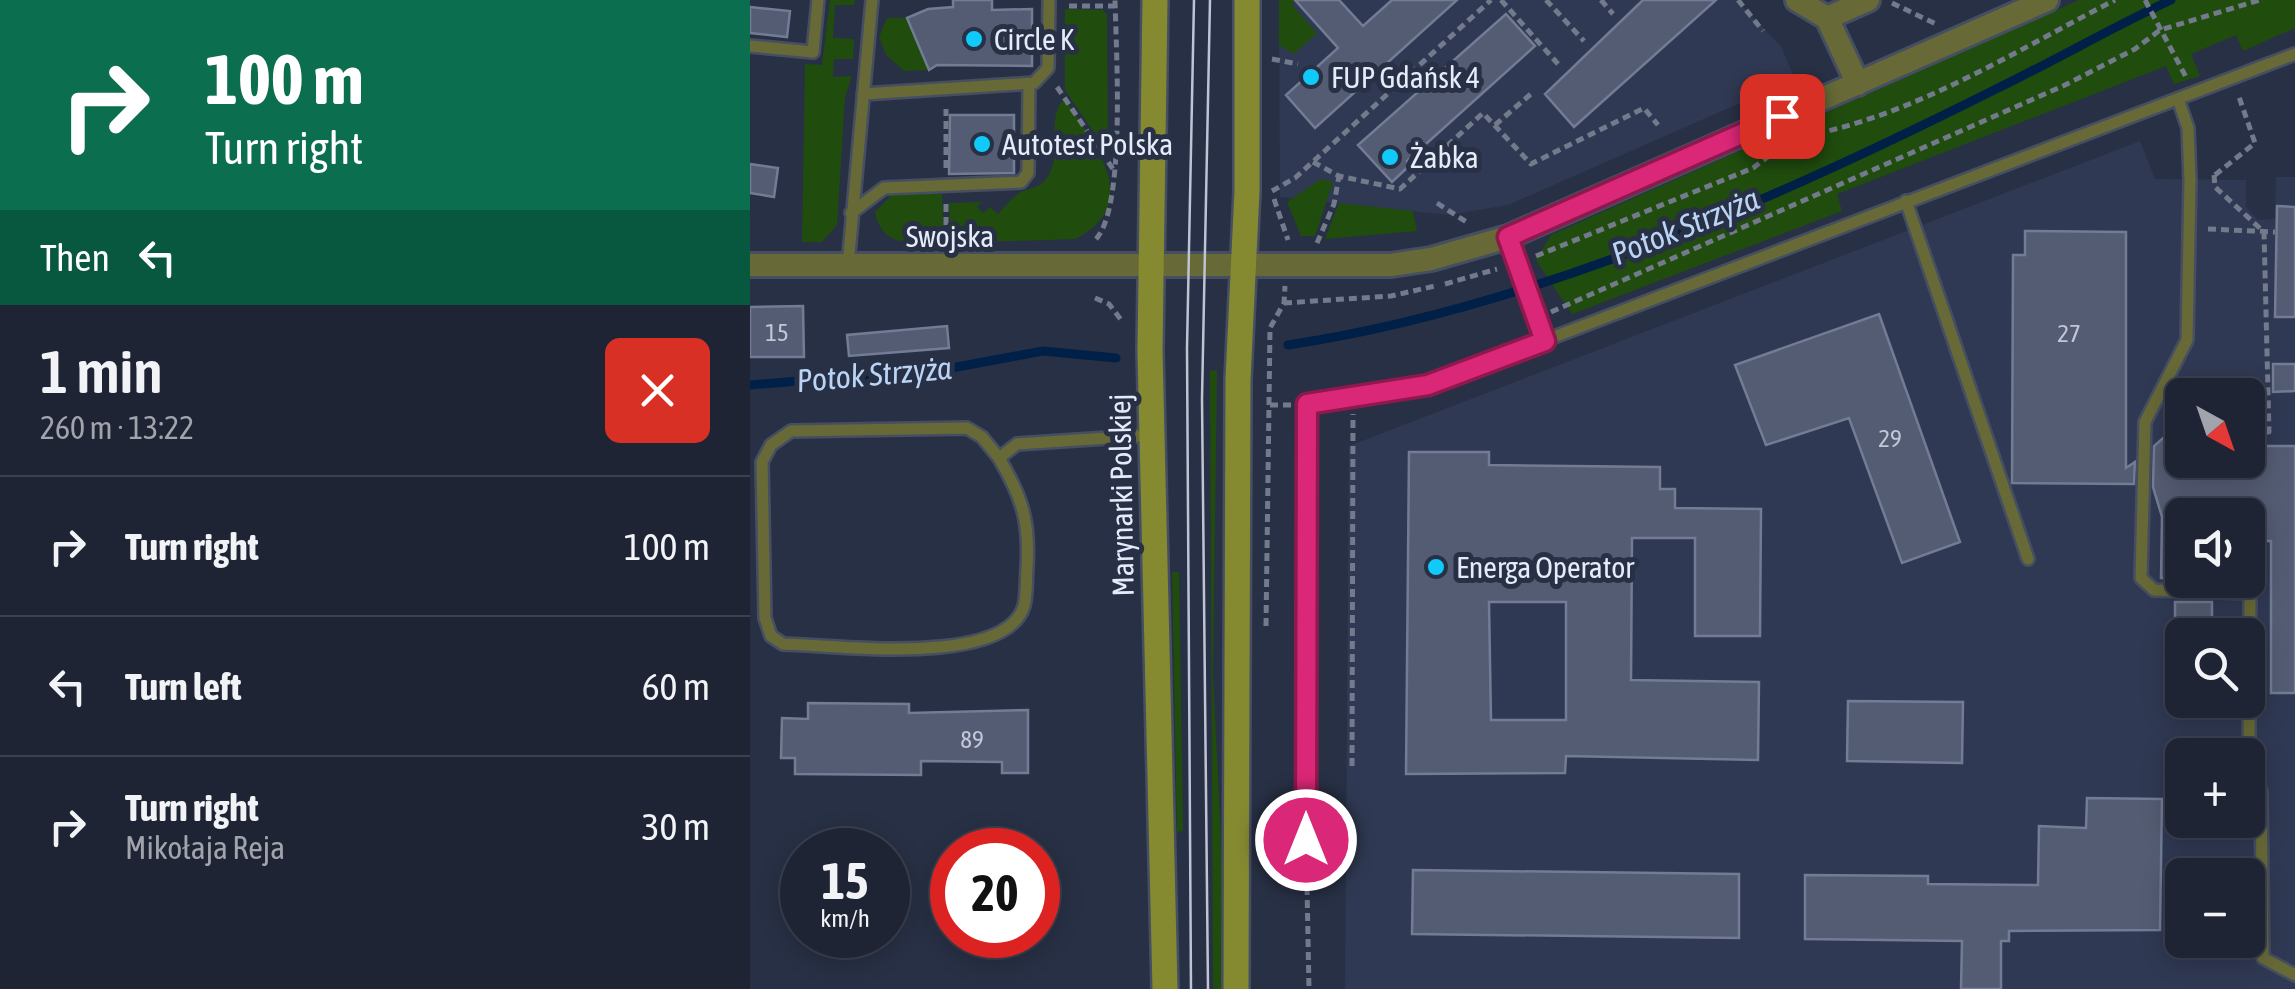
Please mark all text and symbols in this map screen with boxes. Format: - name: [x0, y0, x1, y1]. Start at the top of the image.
- place label: Circle K: [994, 22, 1075, 56]
- marker: Circle K: [963, 28, 985, 50]
- text: 100 m: [205, 39, 364, 119]
- icon: right: [40, 40, 170, 170]
- place label: FUP Gdańsk 4: [1331, 60, 1480, 94]
- marker: FUP Gdańsk 4: [1300, 66, 1322, 88]
- pin: [1740, 74, 1825, 159]
- icon: arrive: [1755, 89, 1810, 144]
- text: Turn right: [205, 122, 363, 174]
- place label: Autotest Polska: [1002, 127, 1173, 161]
- marker: Autotest Polska: [971, 133, 993, 155]
- place label: Żabka: [1410, 140, 1479, 174]
- marker: Żabka: [1379, 146, 1401, 168]
- water label: Potok Strzyża: [1606, 180, 1764, 272]
- street label: Swojska: [906, 219, 994, 253]
- icon: left: [130, 230, 185, 285]
- text: Then: [40, 236, 110, 279]
- house number: 15: [765, 318, 789, 346]
- house number: 27: [2057, 319, 2081, 347]
- text: 1 min: [40, 337, 163, 406]
- button: close: [605, 338, 710, 443]
- water label: Potok Strzyża: [795, 349, 953, 399]
- north arrow: [2165, 378, 2265, 478]
- map controls: [2165, 378, 2265, 958]
- street label: Marynarki Polskiej: [1102, 393, 1140, 597]
- text: 260 m · 13:22: [40, 409, 194, 446]
- house number: 29: [1878, 424, 1902, 452]
- button: sound: [2165, 498, 2265, 598]
- icon: right: [40, 519, 95, 574]
- text: Turn right: [125, 525, 259, 568]
- text: 100 m: [624, 525, 710, 568]
- place label: Energa Operator: [1456, 550, 1635, 584]
- marker: Energa Operator: [1425, 556, 1447, 578]
- button: search: [2165, 618, 2265, 718]
- icon: left: [40, 659, 95, 714]
- text: Turn left: [125, 665, 241, 708]
- text: 60 m: [642, 665, 710, 708]
- house number: 89: [960, 725, 984, 753]
- button: +: [2165, 738, 2265, 838]
- text: Turn right: [125, 786, 259, 829]
- position arrow: [1254, 788, 1358, 892]
- icon: right: [40, 799, 95, 854]
- text: 30 m: [642, 805, 710, 848]
- speed limit sign: 20: [930, 828, 1060, 958]
- text: Mikołaja Reja: [125, 829, 285, 866]
- text: 15: [821, 852, 868, 910]
- button: −: [2165, 858, 2265, 958]
- text: km/h: [820, 904, 870, 932]

